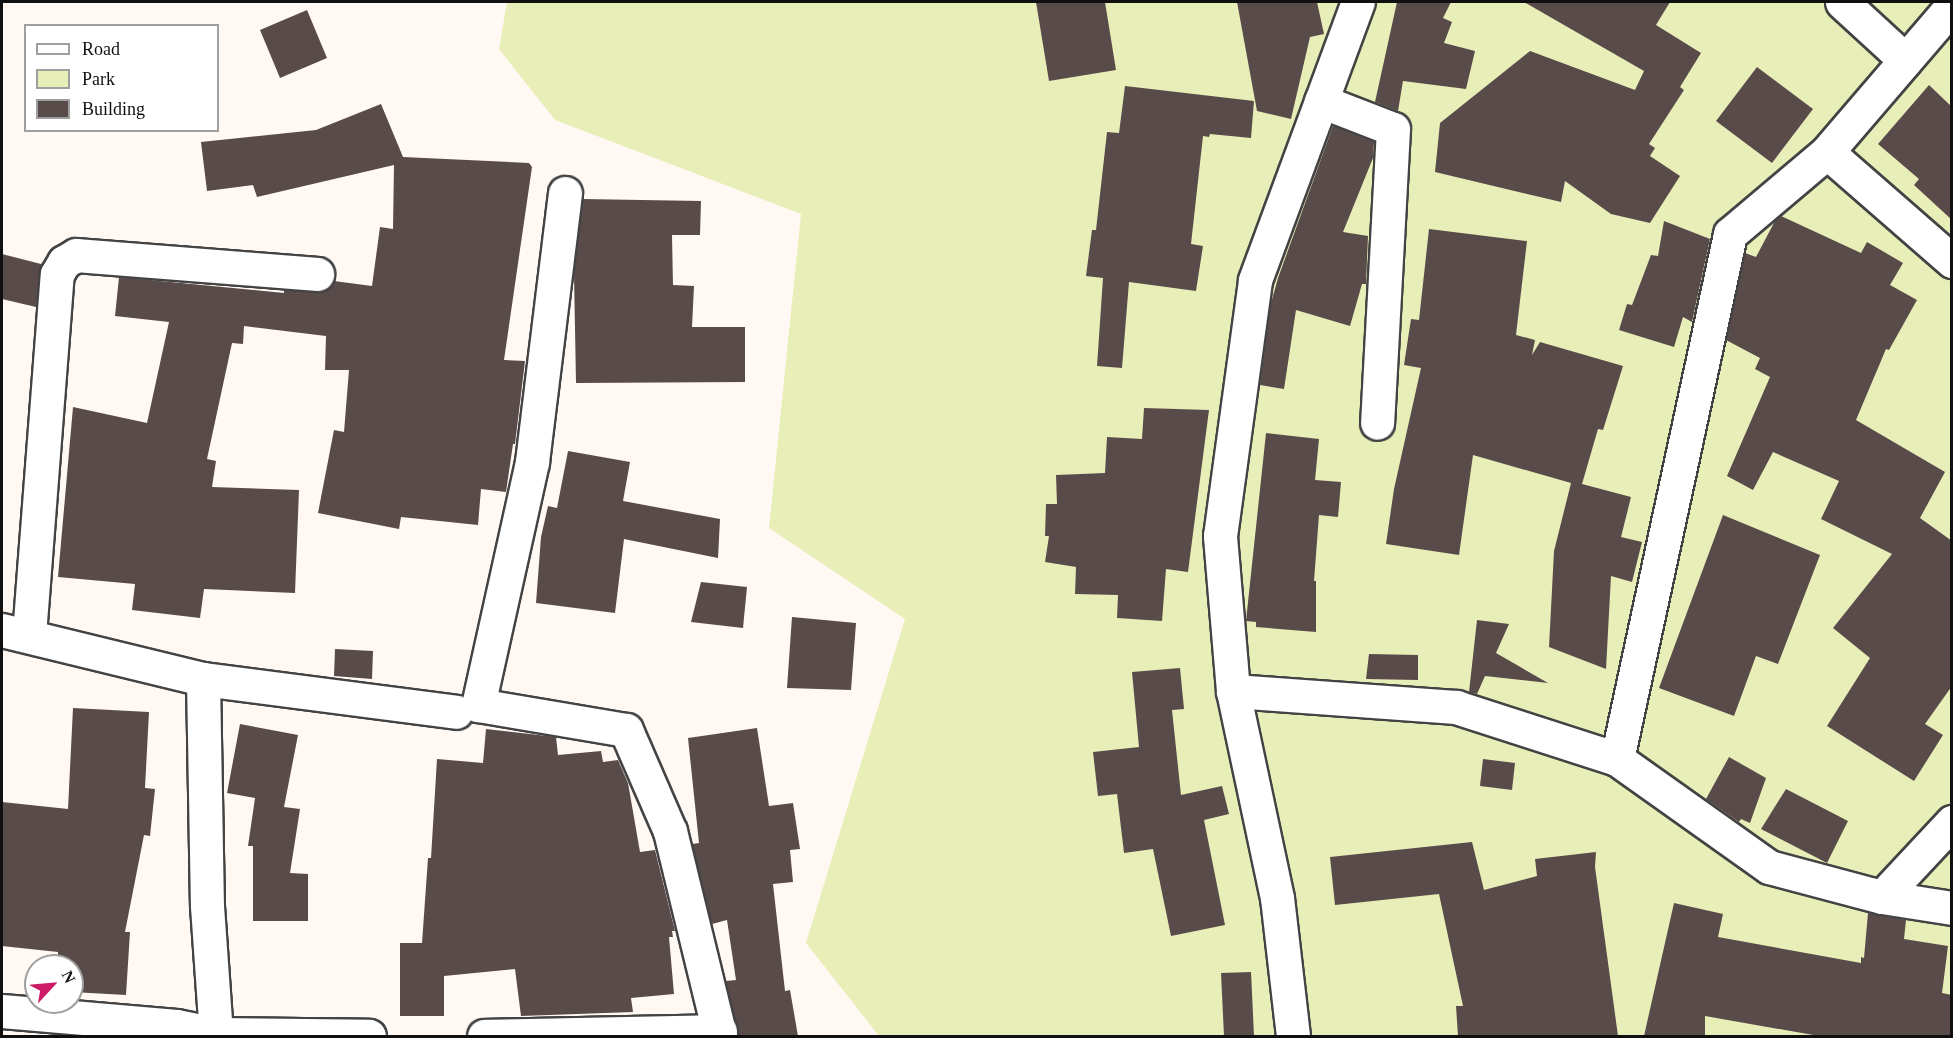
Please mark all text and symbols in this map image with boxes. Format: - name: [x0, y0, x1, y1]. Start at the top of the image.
- legend: [24, 24, 219, 132]
- text: Road: [82, 39, 120, 59]
- text: Park: [82, 69, 115, 89]
- text: Building: [82, 99, 145, 119]
- north arrow: [24, 954, 84, 1014]
- text: N: [59, 968, 79, 986]

